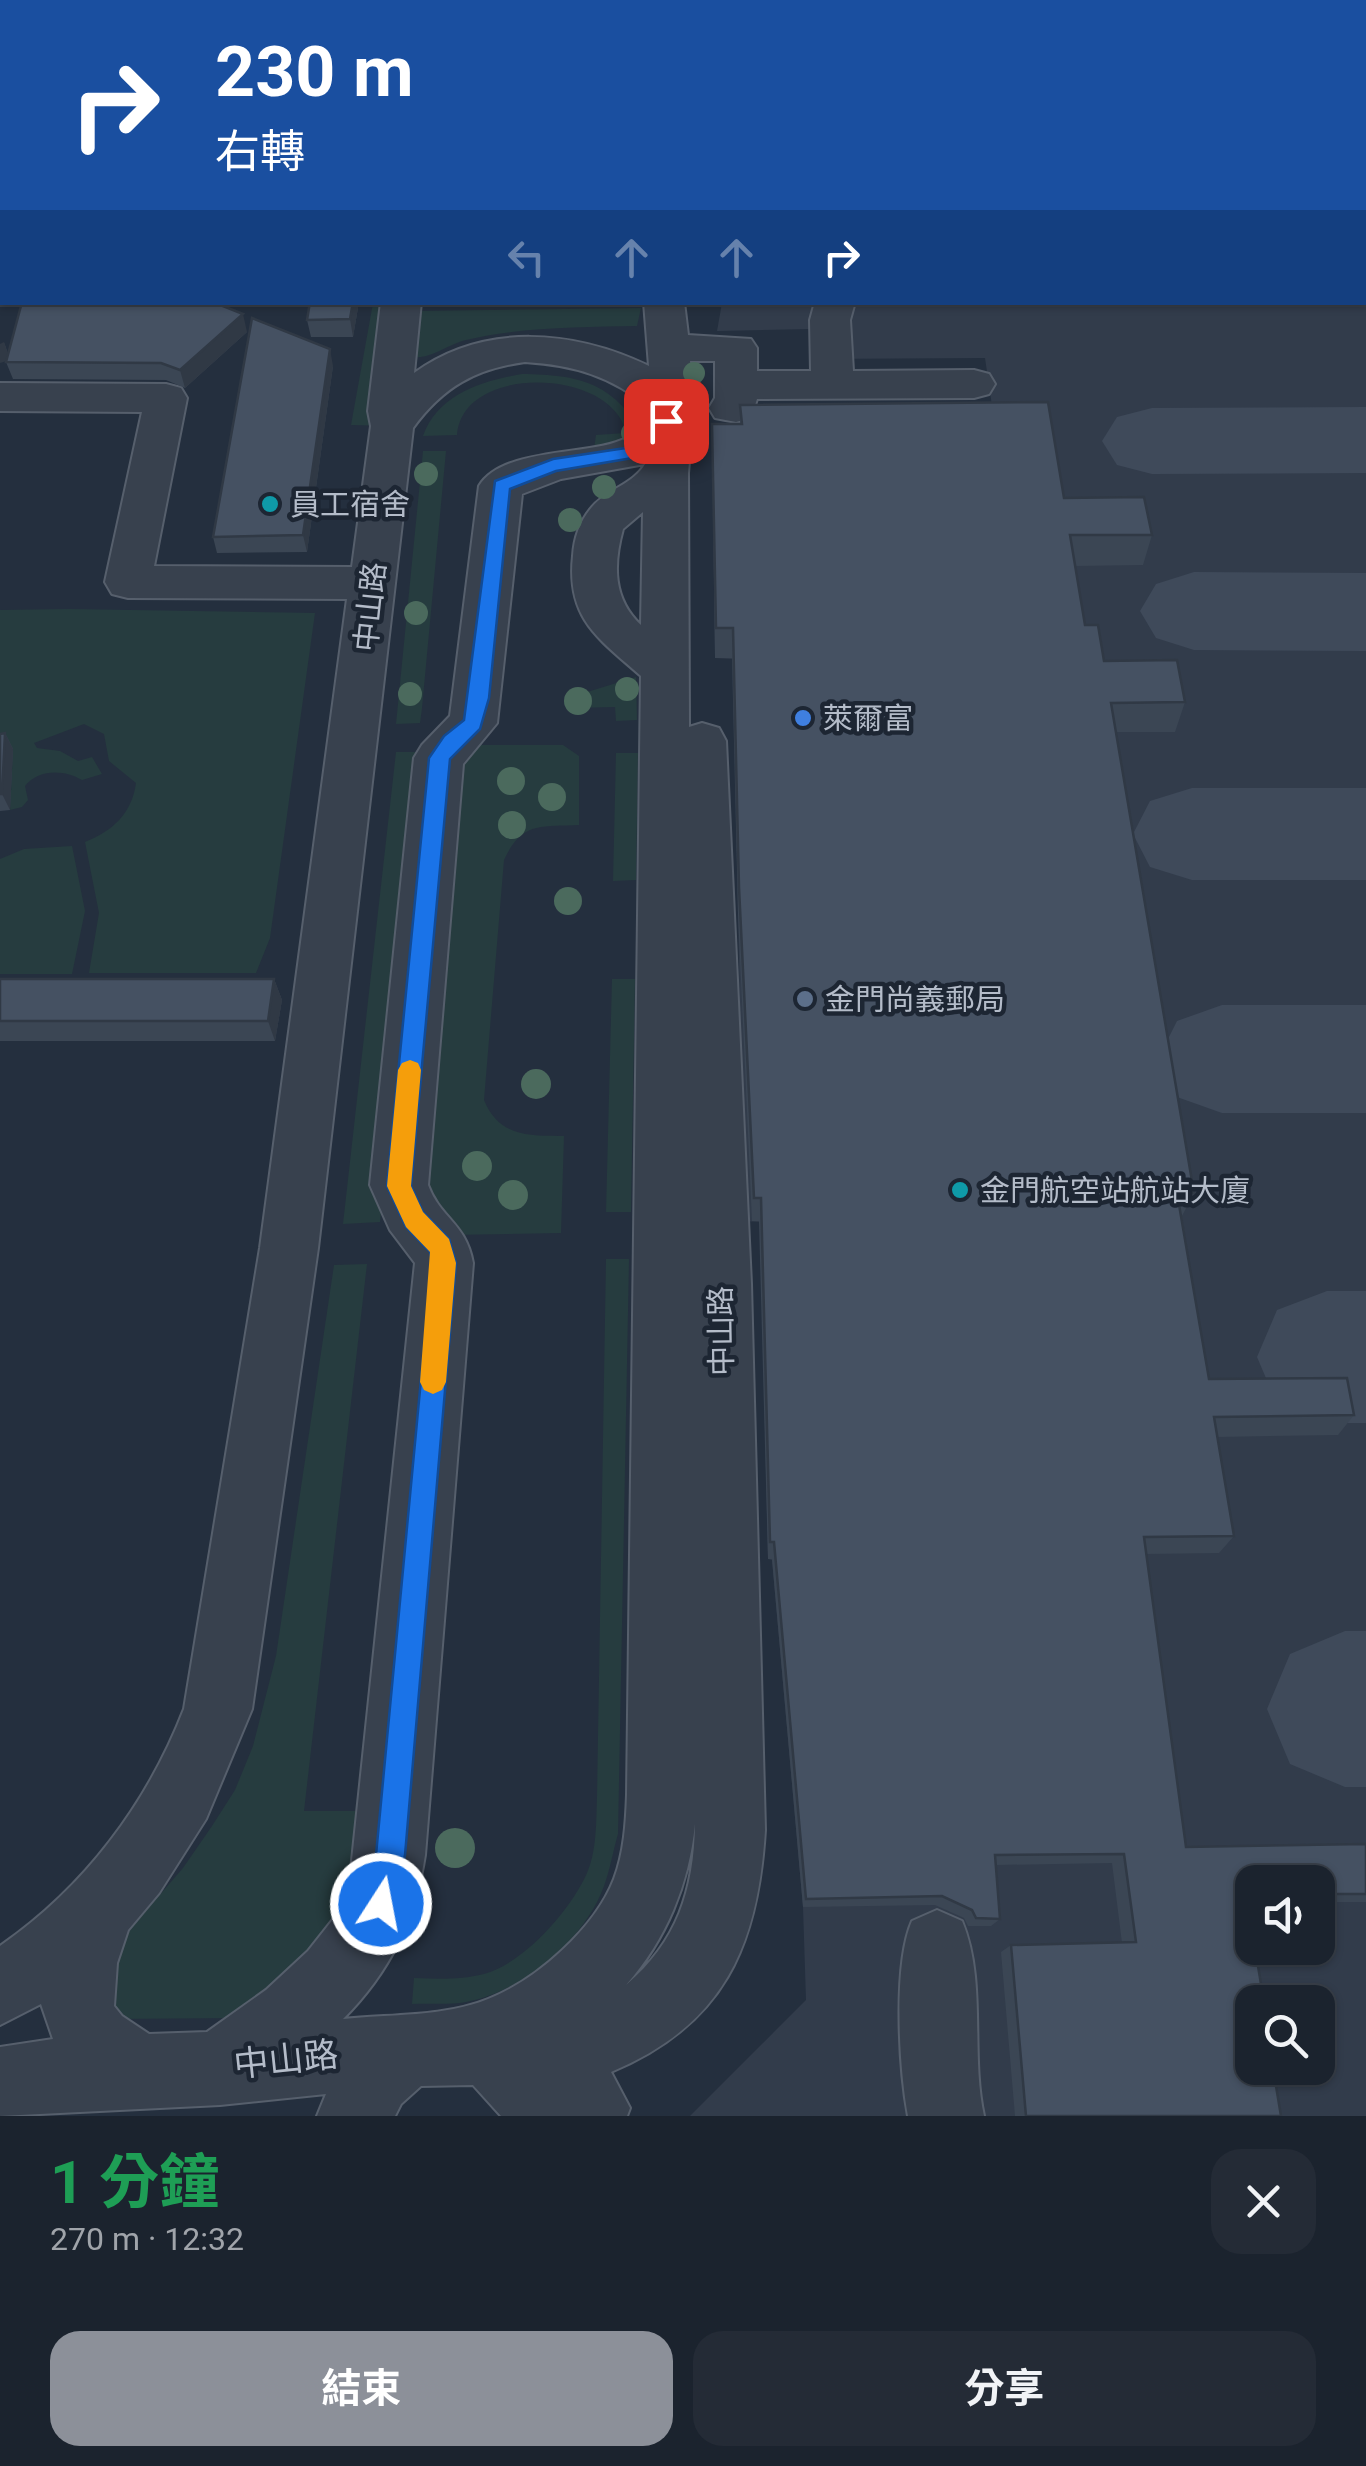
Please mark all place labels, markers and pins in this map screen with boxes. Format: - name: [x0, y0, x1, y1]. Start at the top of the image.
- pin: [624, 379, 709, 464]
- place label: 員工宿舍: [290, 487, 410, 522]
- marker: 員工宿舍: [259, 493, 281, 515]
- place label: 萊爾富: [823, 701, 913, 736]
- marker: 萊爾富: [792, 707, 814, 729]
- place label: 金門尚義郵局: [825, 982, 1005, 1017]
- marker: 金門尚義郵局: [794, 988, 816, 1010]
- place label: 金門航空站航站大廈: [980, 1173, 1250, 1208]
- marker: 金門航空站航站大廈: [949, 1179, 971, 1201]

